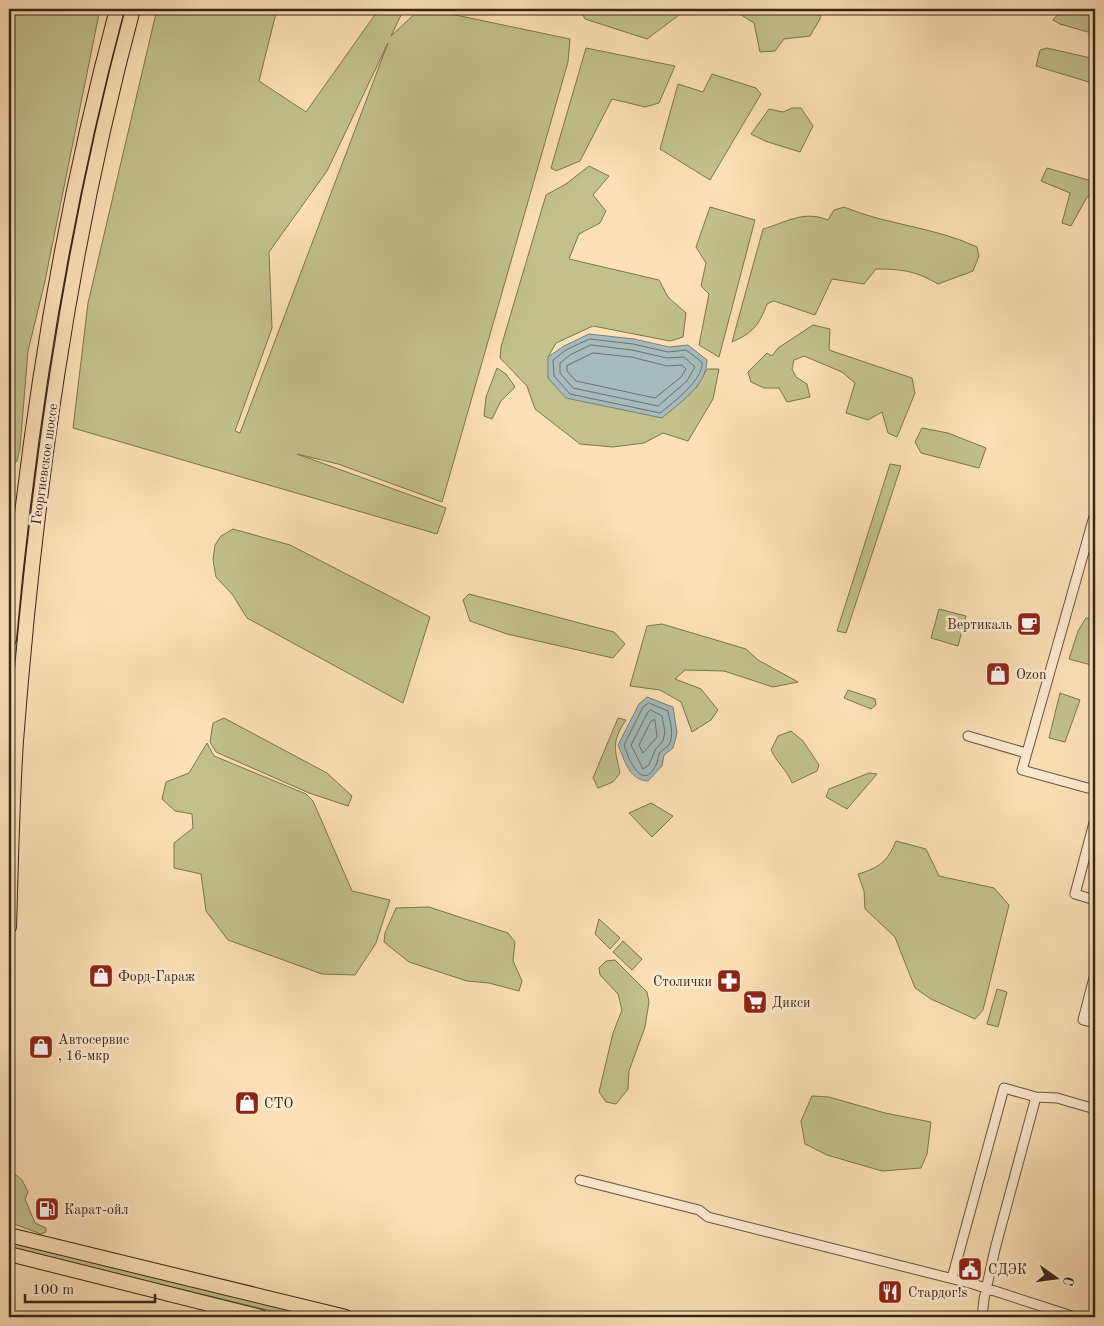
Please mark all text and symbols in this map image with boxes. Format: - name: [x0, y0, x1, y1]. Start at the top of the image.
- street label: Георгиевское шоссе: [30, 403, 60, 526]
- cafe icon: Вертикаль: [1016, 611, 1042, 637]
- place label: Вертикаль: [947, 618, 1012, 632]
- shop icon: Ozon: [985, 661, 1011, 687]
- place label: Ozon: [1016, 668, 1047, 682]
- shop icon: Форд-Гараж: [88, 963, 114, 989]
- pharmacy icon: Столички: [716, 968, 742, 994]
- place label: Форд-Гараж: [118, 970, 195, 984]
- place label: Столички: [653, 975, 712, 989]
- supermarket icon: Дикси: [742, 989, 768, 1015]
- place label: Дикси: [772, 996, 811, 1010]
- place label: Автосервис , 16-мкр: [58, 1033, 129, 1063]
- shop icon: Автосервис , 16-мкр: [28, 1034, 54, 1060]
- shop icon: СТО: [234, 1090, 260, 1116]
- place label: СТО: [264, 1097, 293, 1111]
- fuel station icon: Карат-ойл: [34, 1196, 60, 1222]
- place label: Карат-ойл: [64, 1203, 129, 1217]
- north arrow: [1032, 1254, 1082, 1304]
- public building icon: СДЭК: [957, 1256, 983, 1282]
- place label: СДЭК: [988, 1263, 1027, 1277]
- scale bar: [25, 1271, 155, 1303]
- text: С: [1060, 1275, 1076, 1287]
- restaurant icon: Стардог!s: [877, 1279, 903, 1305]
- text: 100 m: [32, 1283, 74, 1298]
- place label: Стардог!s: [908, 1286, 968, 1300]

